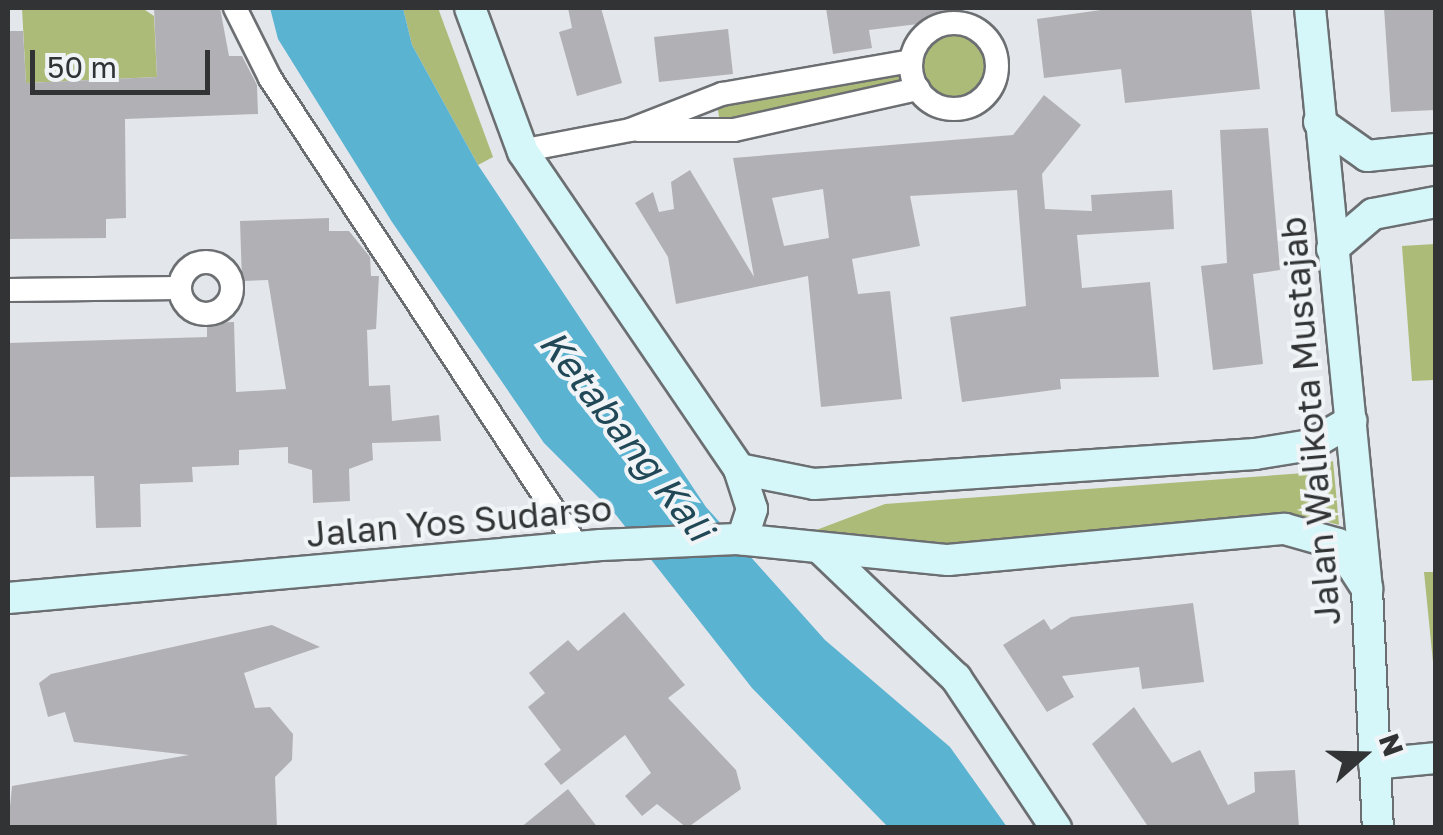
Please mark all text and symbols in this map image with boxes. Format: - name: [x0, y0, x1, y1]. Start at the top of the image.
- scale bar: [35, 30, 215, 92]
- text: 50 m: [47, 49, 117, 85]
- street label: Jalan Walikota Mustajab: [1271, 215, 1349, 627]
- water label: Ketabang Kali: [531, 321, 723, 549]
- street label: Jalan Yos Sudarso: [305, 487, 613, 555]
- north arrow: [1313, 705, 1413, 805]
- text: N: [1373, 729, 1411, 760]

